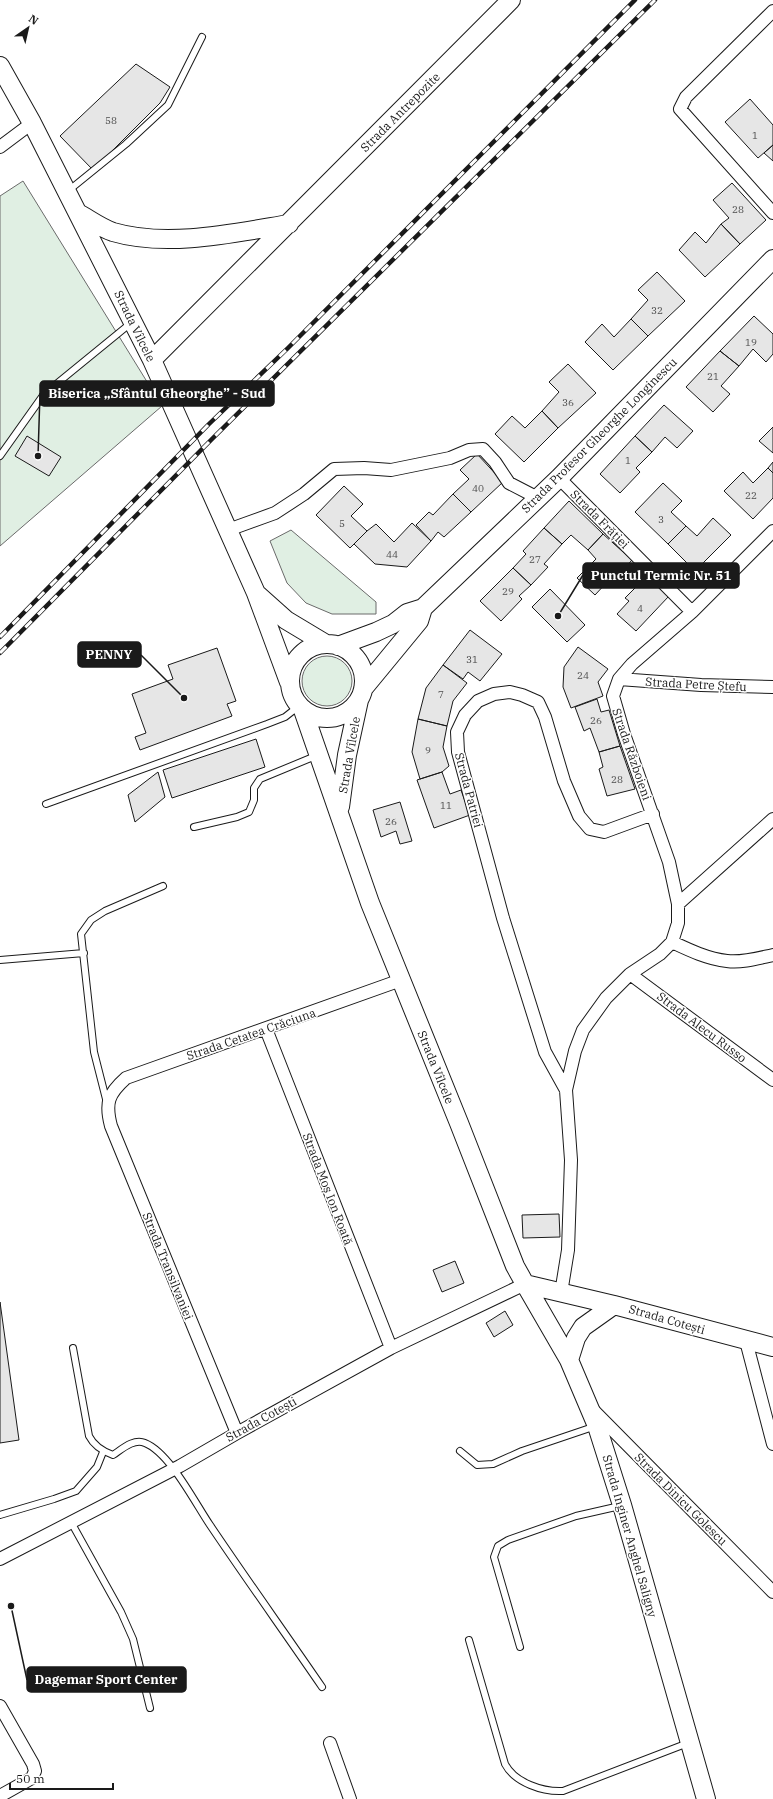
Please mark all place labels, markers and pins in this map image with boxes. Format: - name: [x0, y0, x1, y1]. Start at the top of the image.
- callout: Biserica „Sfântul Gheorghe” - Sud: [40, 381, 274, 406]
- callout: Punctul Termic Nr. 51: [583, 563, 739, 588]
- callout: PENNY: [78, 642, 141, 667]
- callout: Dagemar Sport Center: [27, 1667, 186, 1692]

